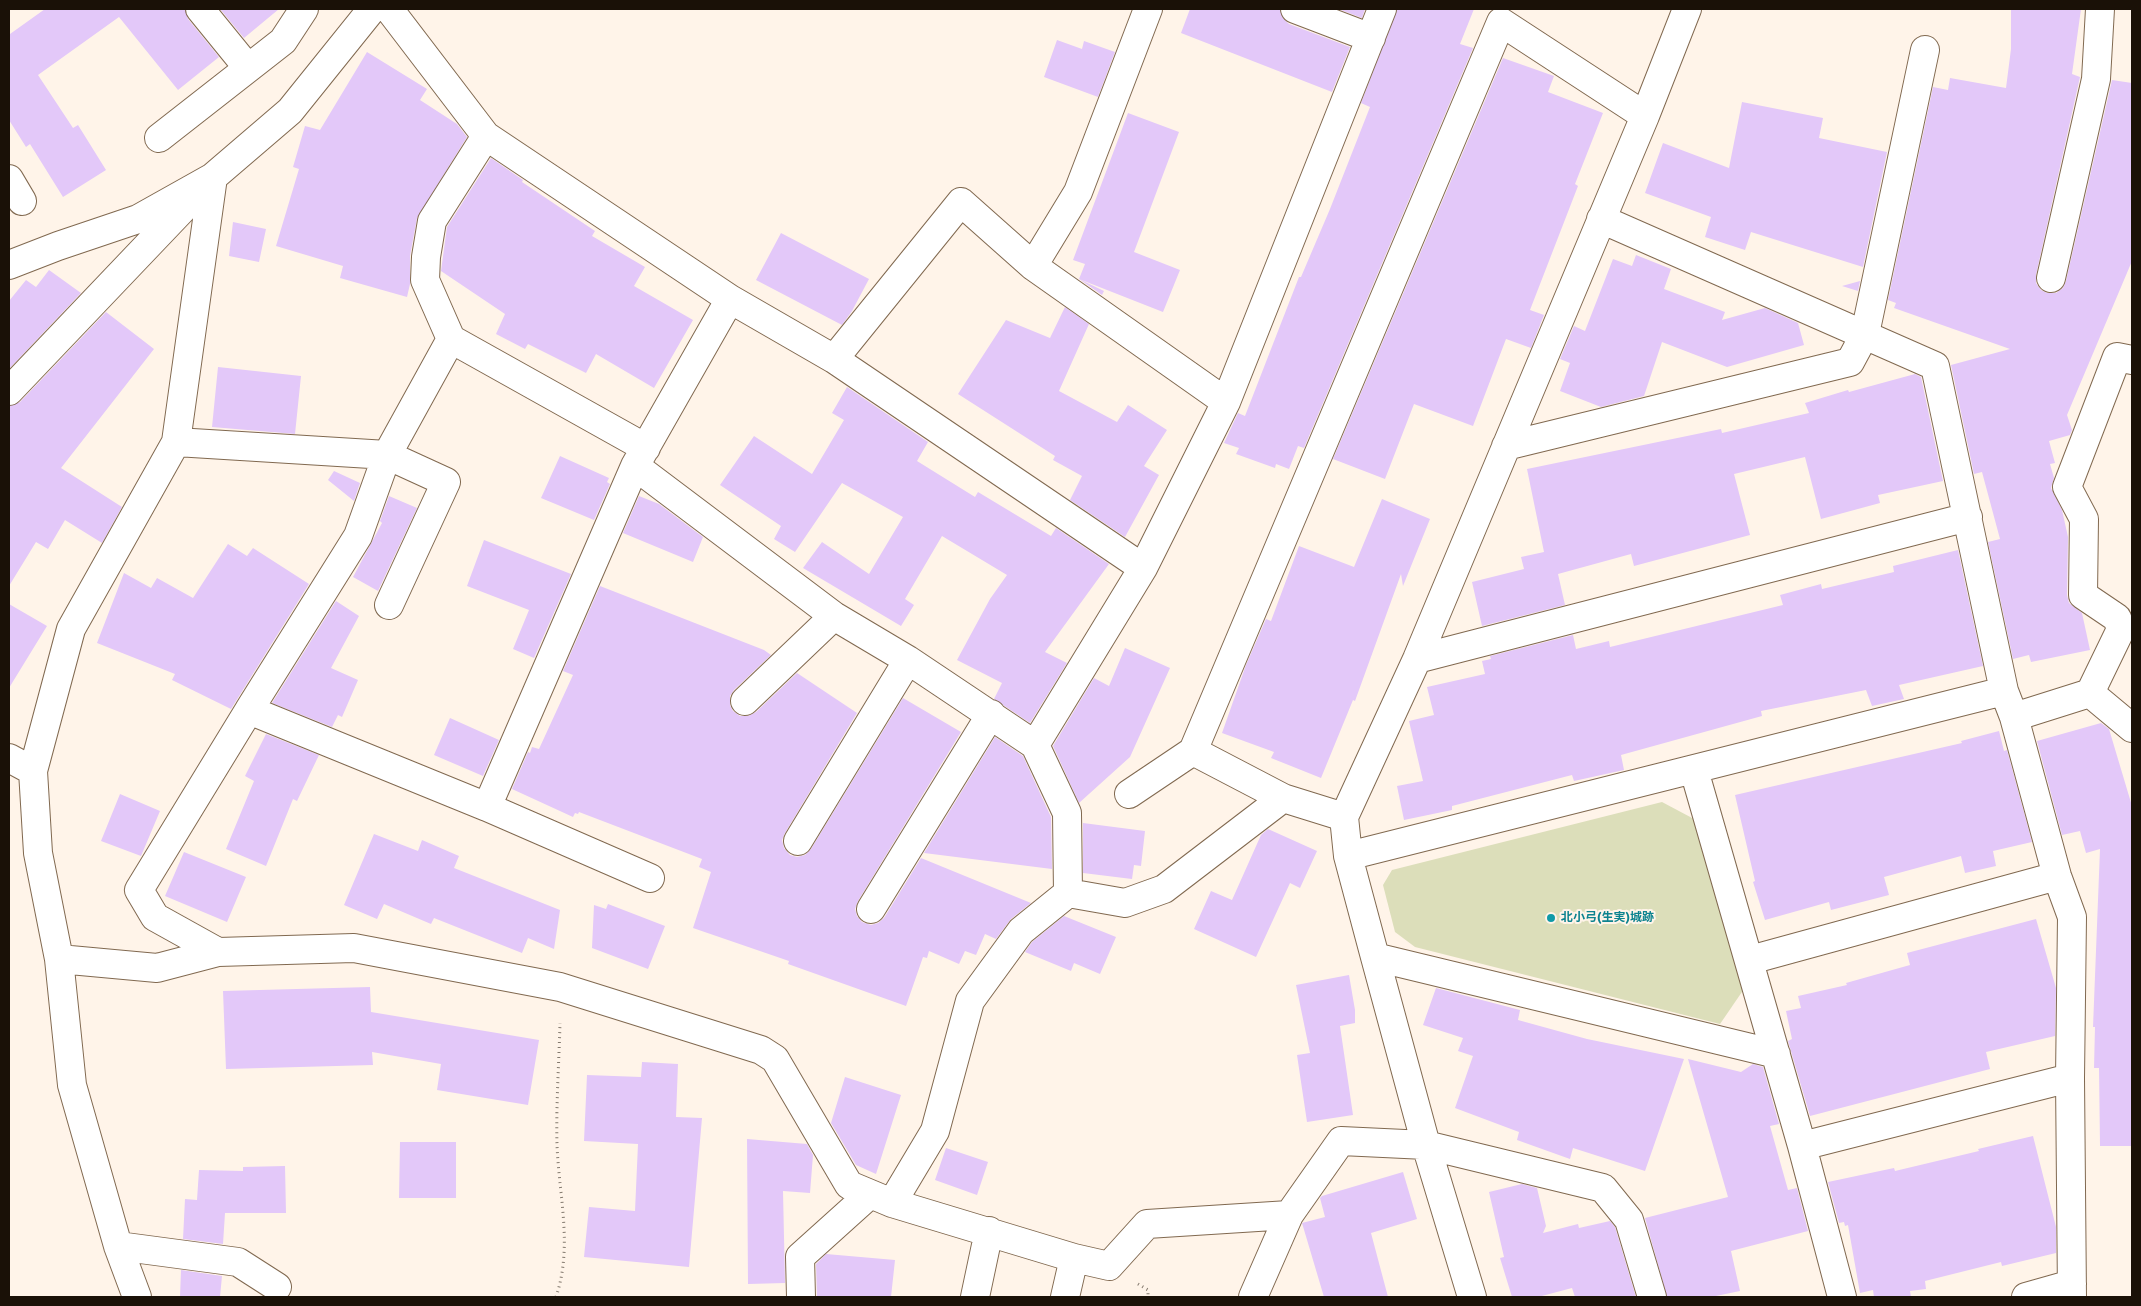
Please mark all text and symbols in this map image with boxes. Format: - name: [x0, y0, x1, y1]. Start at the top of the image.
- place label: 北小弓(生実)城跡: [1561, 911, 1654, 925]
- marker: 北小弓(生実)城跡: [1545, 912, 1557, 924]

